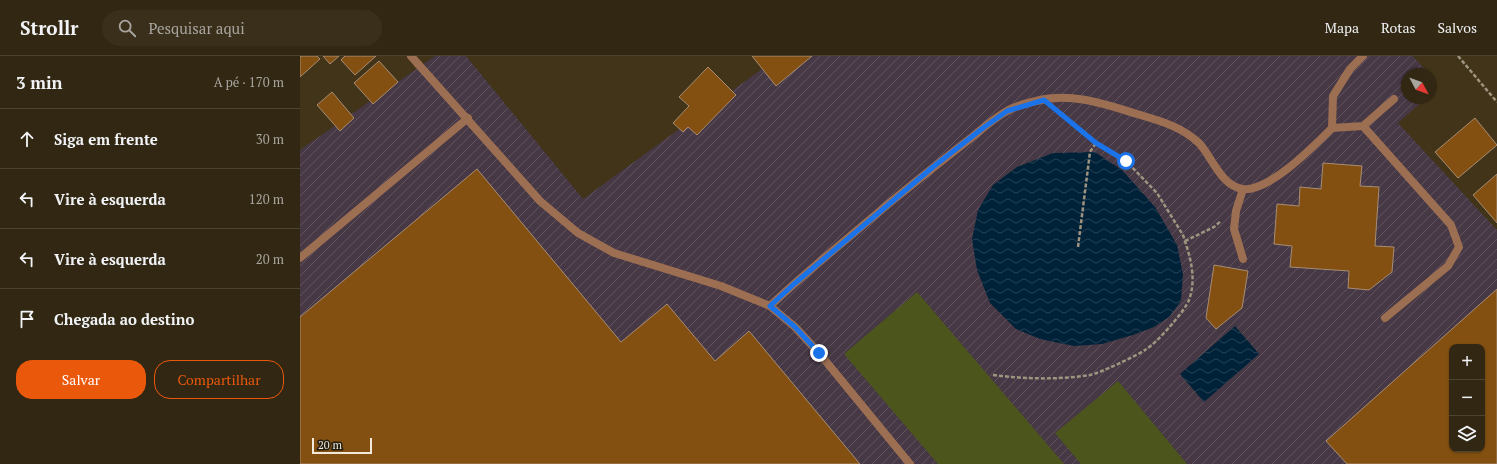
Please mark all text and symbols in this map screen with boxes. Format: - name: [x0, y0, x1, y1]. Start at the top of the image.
- search box: [102, 10, 382, 46]
- text: Strollr: [20, 15, 78, 40]
- icon: search: [116, 17, 138, 39]
- text: Pesquisar aqui: [148, 18, 245, 38]
- text: Mapa: [1325, 18, 1359, 37]
- text: Rotas: [1381, 18, 1416, 37]
- text: Salvos: [1438, 18, 1477, 37]
- north arrow: [1401, 68, 1437, 104]
- text: 3 min: [16, 71, 63, 94]
- text: A pé · 170 m: [214, 73, 284, 91]
- icon: ahead: [16, 128, 38, 150]
- text: Siga em frente: [54, 129, 158, 149]
- text: 30 m: [256, 130, 284, 148]
- route start: [1117, 152, 1135, 170]
- icon: left: [16, 188, 38, 210]
- text: Vire à esquerda: [54, 189, 166, 209]
- text: 120 m: [249, 190, 284, 208]
- icon: left: [16, 248, 38, 270]
- text: Vire à esquerda: [54, 249, 166, 269]
- text: 20 m: [256, 250, 284, 268]
- icon: arrive: [16, 308, 38, 330]
- text: Chegada ao destino: [54, 309, 194, 329]
- route end: [810, 344, 828, 362]
- map controls: [1449, 344, 1485, 452]
- button: +: [1449, 344, 1485, 380]
- button: Salvar: [16, 360, 146, 399]
- button: Compartilhar: [154, 360, 284, 399]
- button: −: [1449, 380, 1485, 416]
- button: layers: [1449, 416, 1485, 452]
- scale bar: [312, 436, 372, 455]
- text: 20 m: [318, 438, 342, 452]

